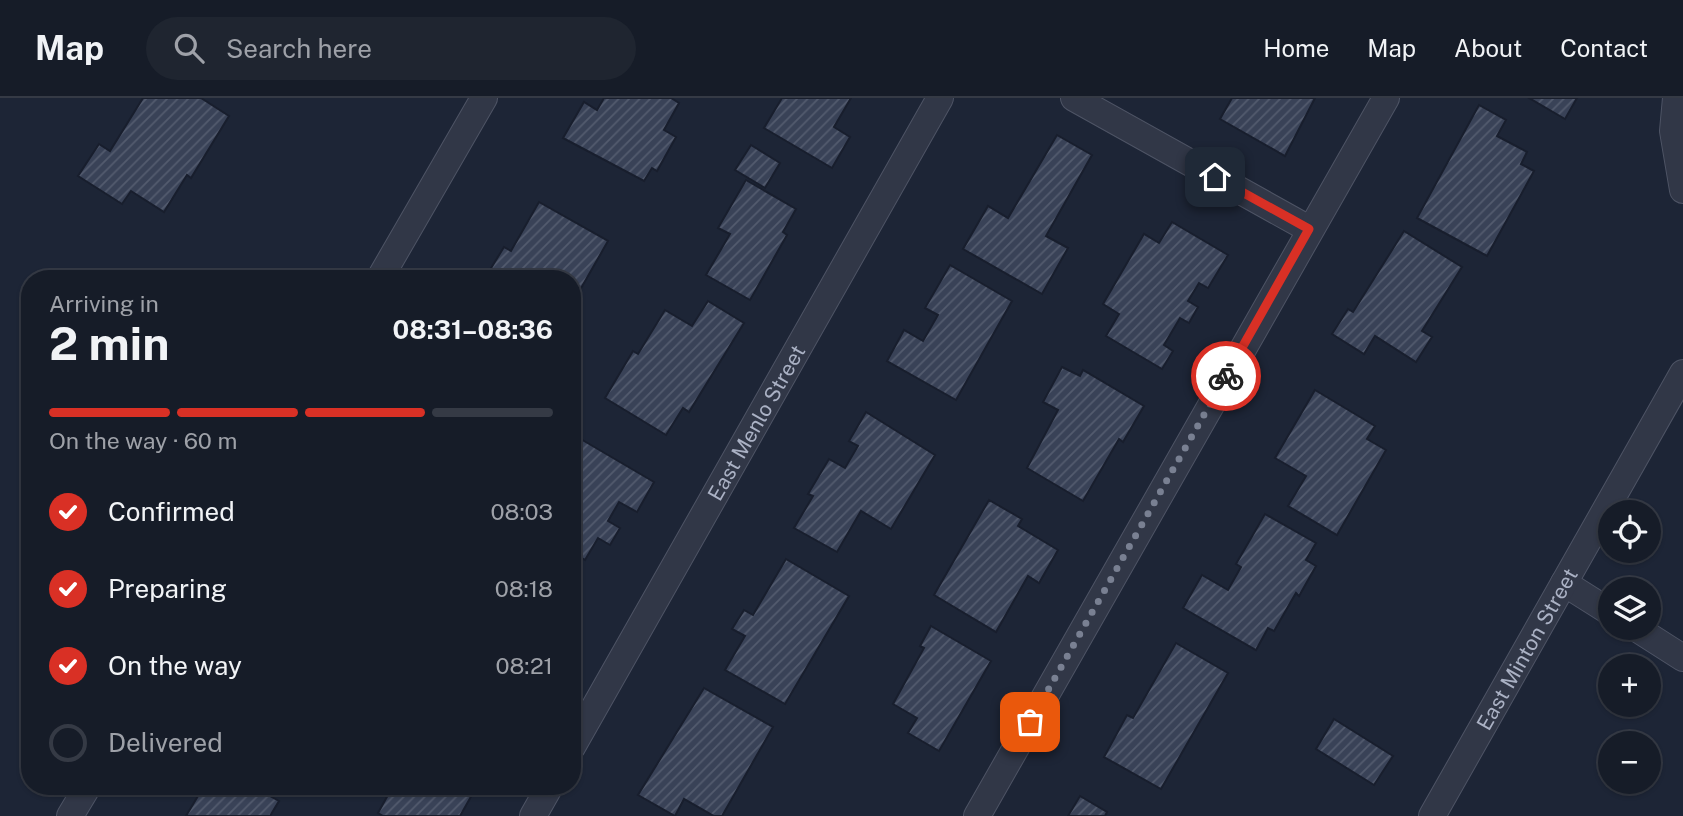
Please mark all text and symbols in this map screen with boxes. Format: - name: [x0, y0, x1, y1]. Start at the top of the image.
- search box: [146, 17, 636, 80]
- text: Map: [35, 29, 104, 67]
- icon: search: [170, 29, 208, 67]
- text: Search here: [226, 33, 372, 64]
- text: Home: [1263, 34, 1329, 62]
- text: Map: [1367, 34, 1416, 62]
- text: About: [1454, 34, 1522, 62]
- text: Contact: [1560, 34, 1648, 62]
- pin: [1185, 147, 1245, 207]
- icon: home: [1196, 158, 1234, 196]
- text: Arriving in: [49, 290, 159, 317]
- text: 08:31–08:36: [393, 314, 553, 345]
- text: 2 min: [49, 316, 169, 370]
- street label: East Menlo Street: [702, 340, 810, 505]
- courier: [1191, 341, 1261, 411]
- icon: bike: [1207, 357, 1245, 395]
- text: On the way · 60 m: [49, 427, 237, 454]
- icon: check: [49, 493, 87, 531]
- text: Confirmed: [108, 496, 235, 527]
- text: 08:03: [491, 498, 553, 525]
- map controls: [1598, 500, 1661, 794]
- button: locate: [1598, 500, 1661, 563]
- street label: East Minton Street: [1471, 564, 1582, 734]
- icon: check: [49, 570, 87, 608]
- text: Preparing: [108, 573, 227, 604]
- text: 08:18: [495, 575, 553, 602]
- button: layers: [1598, 577, 1661, 640]
- icon: check: [49, 647, 87, 685]
- text: On the way: [108, 650, 242, 681]
- text: 08:21: [495, 652, 553, 679]
- button: +: [1598, 654, 1661, 717]
- pin: [1000, 692, 1060, 752]
- icon: bag: [1011, 703, 1049, 741]
- text: Delivered: [108, 727, 223, 758]
- button: −: [1598, 731, 1661, 794]

